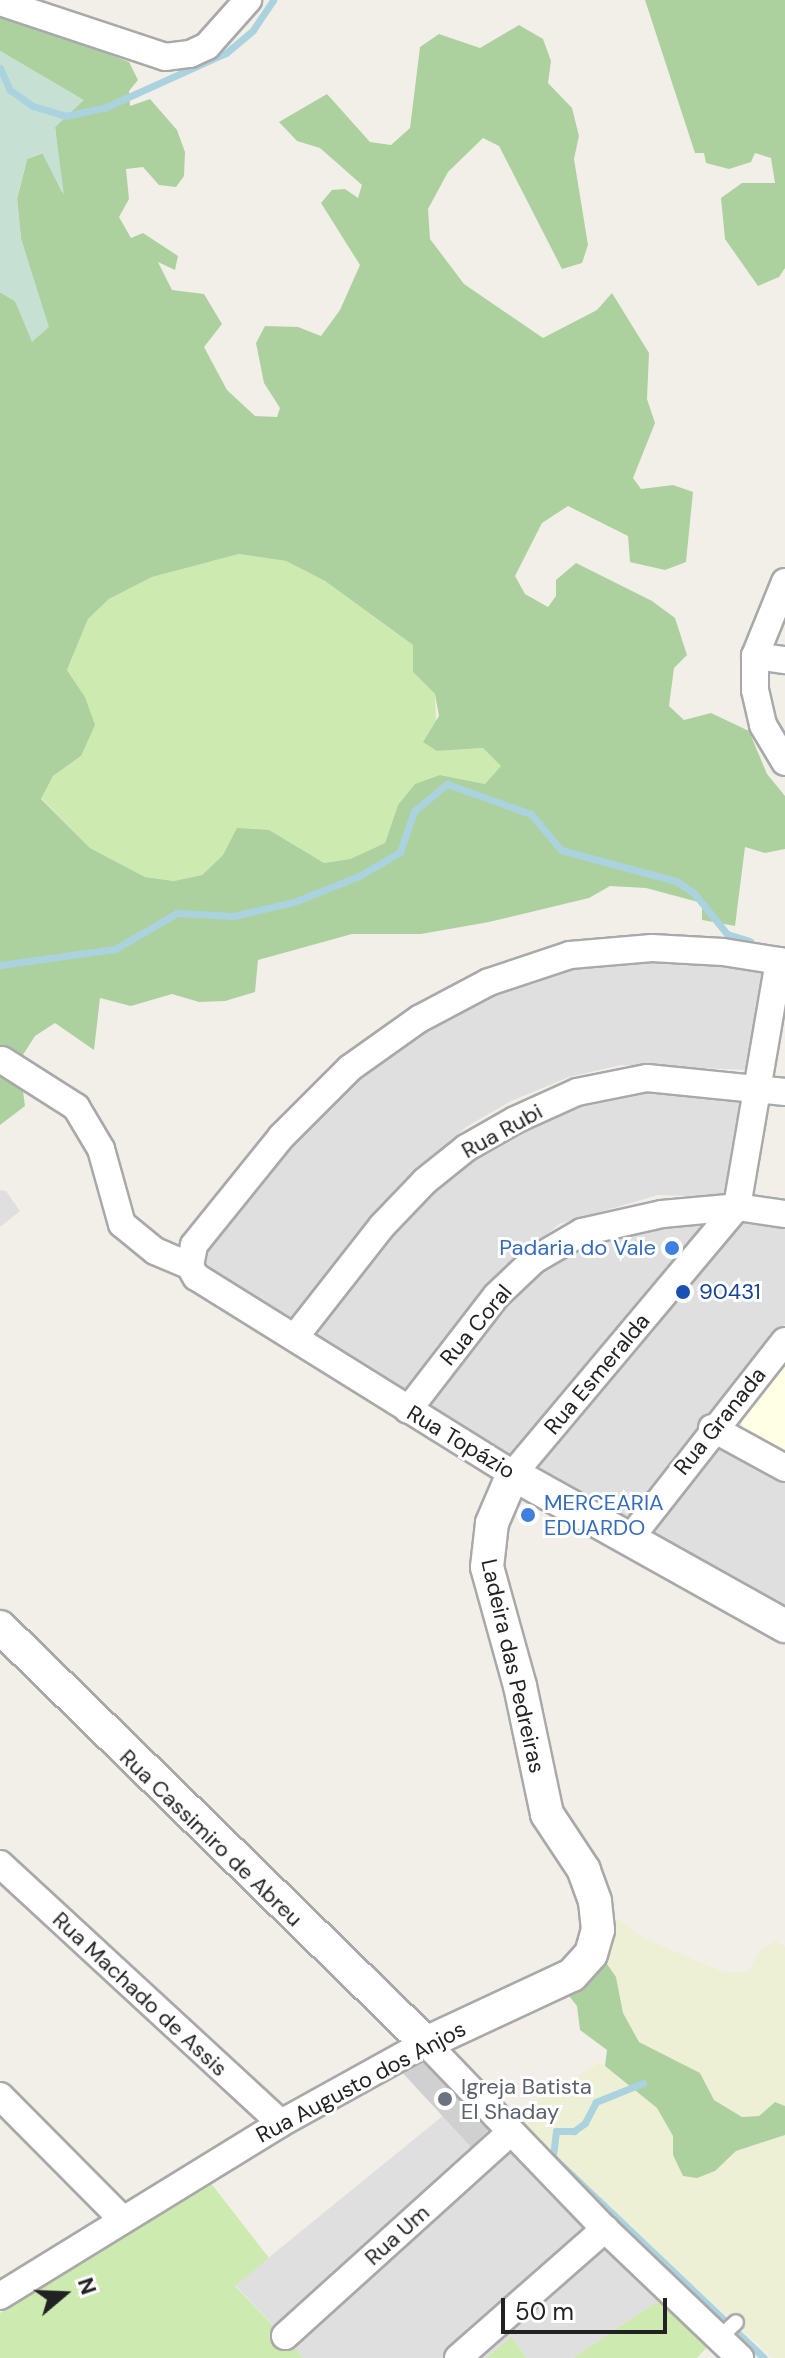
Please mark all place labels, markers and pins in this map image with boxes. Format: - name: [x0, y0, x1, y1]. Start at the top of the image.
- place label: Padaria do Vale: [499, 1235, 656, 1261]
- marker: Padaria do Vale: [663, 1239, 681, 1257]
- place label: 90431: [699, 1279, 761, 1305]
- marker: 90431: [674, 1283, 692, 1301]
- place label: MERCEARIA EDUARDO: [544, 1489, 664, 1540]
- marker: MERCEARIA EDUARDO: [519, 1506, 537, 1524]
- place label: Igreja Batista El Shaday: [461, 2073, 592, 2124]
- marker: Igreja Batista El Shaday: [436, 2090, 454, 2108]

